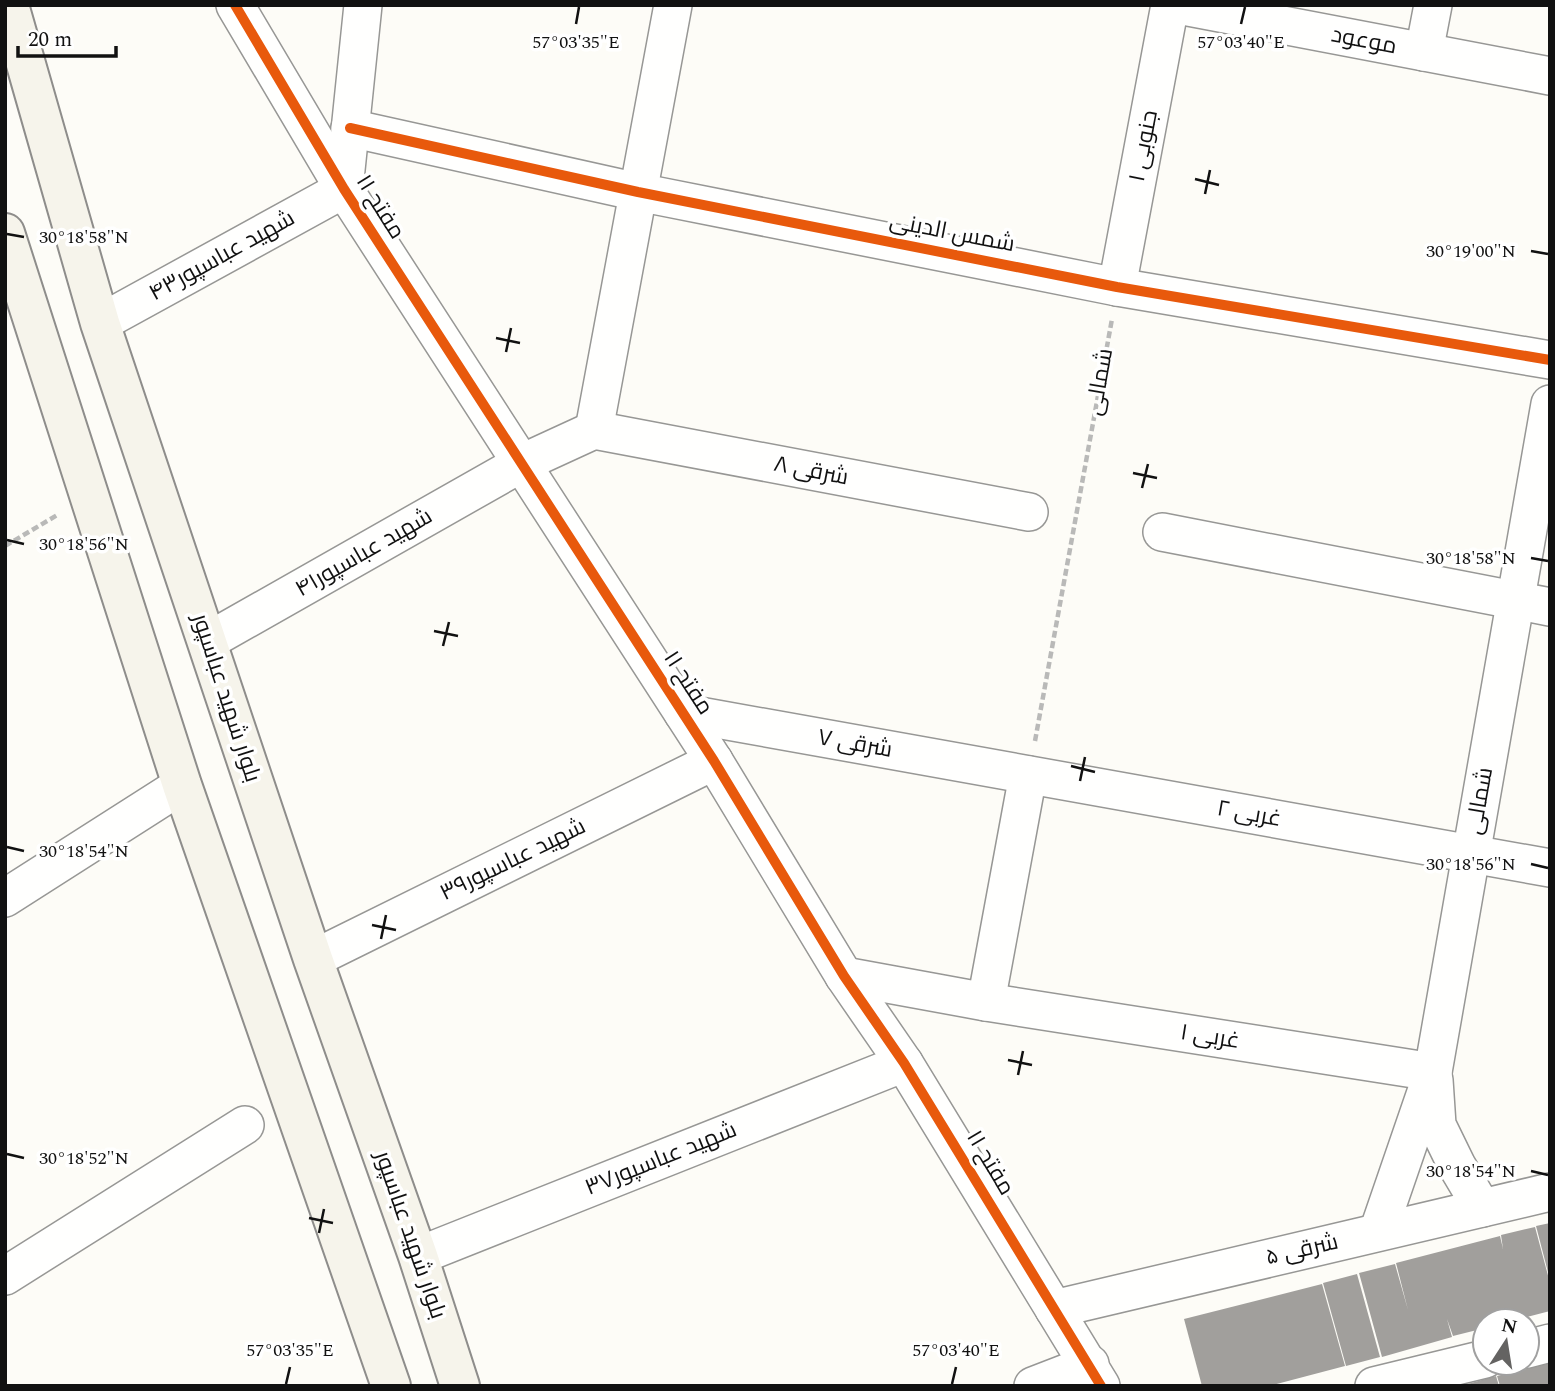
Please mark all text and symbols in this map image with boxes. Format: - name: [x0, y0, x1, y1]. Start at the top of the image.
- scale bar: [18, 14, 116, 58]
- street label: موعود: [1328, 18, 1400, 64]
- text: 20 m: [28, 24, 72, 56]
- text: 57°03'35"E: [532, 29, 620, 56]
- text: 57°03'40"E: [1197, 29, 1285, 56]
- street label: ۱ جنوبی: [1120, 107, 1168, 185]
- street label: مفتح ۱۱: [346, 168, 414, 246]
- street label: ۴۳شهید عباسپور: [143, 201, 301, 311]
- street label: شمس الدینی: [886, 204, 1018, 262]
- text: 30°18'58"N: [39, 224, 129, 251]
- text: 30°19'00"N: [1426, 238, 1516, 265]
- street label: شمالی: [1077, 345, 1123, 419]
- street label: شرقی ۸: [771, 447, 851, 495]
- street label: ۴۱شهید عباسپور: [289, 499, 439, 607]
- text: 30°18'56"N: [39, 531, 129, 558]
- text: 30°18'58"N: [1426, 545, 1516, 572]
- street label: بلوار شهید عباسپور: [182, 607, 270, 787]
- street label: مفتح ۱۱: [654, 644, 722, 722]
- street label: شرقی ۷: [815, 720, 895, 768]
- street label: شمالی: [1457, 764, 1503, 838]
- street label: غربی ۲: [1214, 791, 1284, 837]
- street label: شهید عباسپور۳۹: [434, 809, 592, 911]
- text: 30°18'54"N: [39, 838, 129, 865]
- text: 30°18'56"N: [1426, 851, 1516, 878]
- street label: غربی ۱: [1178, 1015, 1242, 1059]
- street label: شهید عباسپور۳۷: [580, 1113, 742, 1205]
- street label: مفتح ۱۱: [957, 1124, 1023, 1202]
- street label: بلوار شهید عباسپور: [364, 1144, 455, 1324]
- text: 30°18'52"N: [39, 1145, 129, 1172]
- text: 30°18'54"N: [1426, 1158, 1516, 1185]
- street label: شرقی ۵: [1262, 1225, 1342, 1275]
- north arrow: [1471, 1307, 1541, 1377]
- text: N: [1499, 1311, 1520, 1343]
- text: 57°03'35"E: [246, 1337, 334, 1364]
- text: 57°03'40"E: [912, 1337, 1000, 1364]

